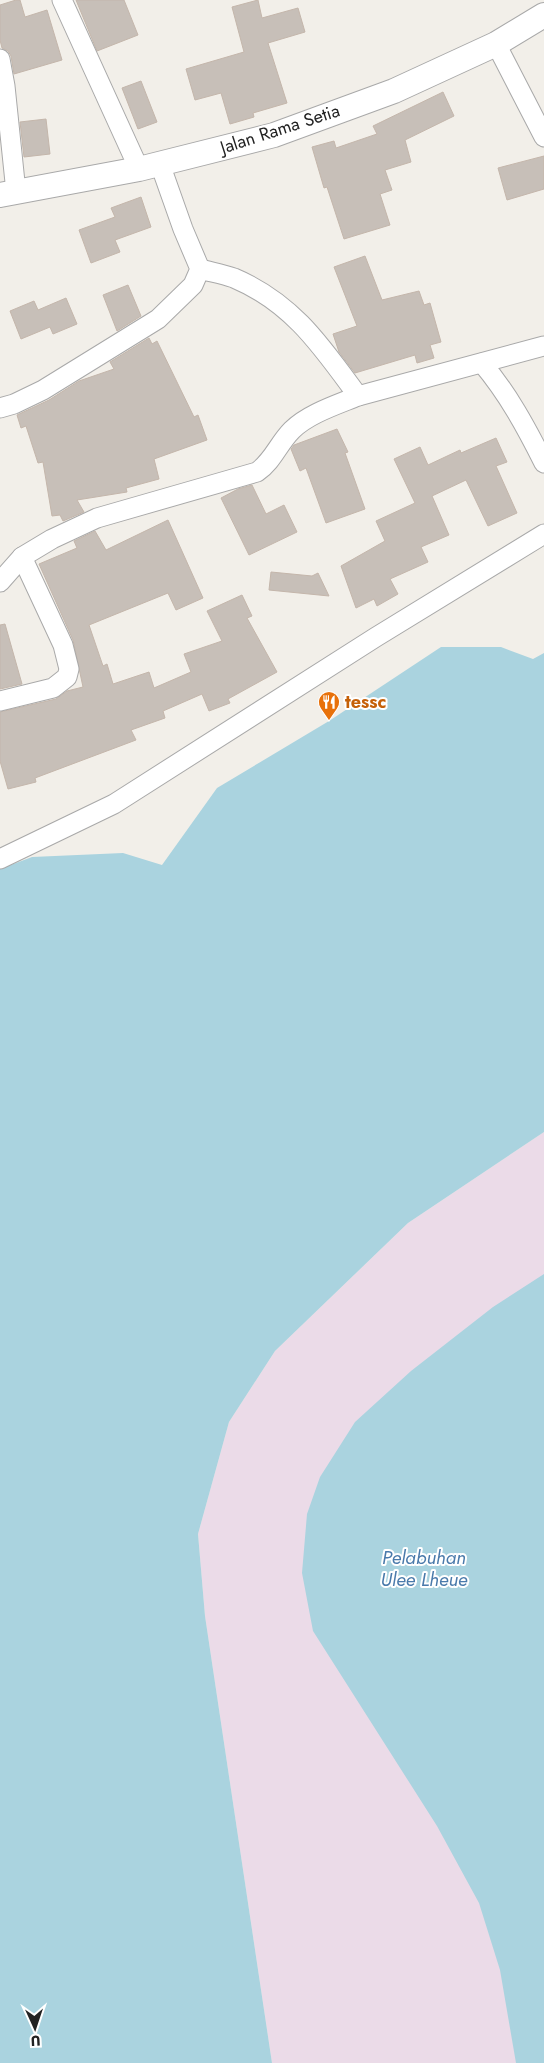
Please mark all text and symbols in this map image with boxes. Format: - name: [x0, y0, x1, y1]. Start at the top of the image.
- street label: Jalan Rama Setia: [215, 97, 343, 161]
- place label: tessc: [345, 689, 386, 715]
- restaurant icon: tessc: [317, 690, 341, 721]
- water label: Pelabuhan Ulee Lheue: [380, 1544, 468, 1593]
- north arrow: [10, 2003, 60, 2053]
- text: U: [30, 2031, 41, 2051]

